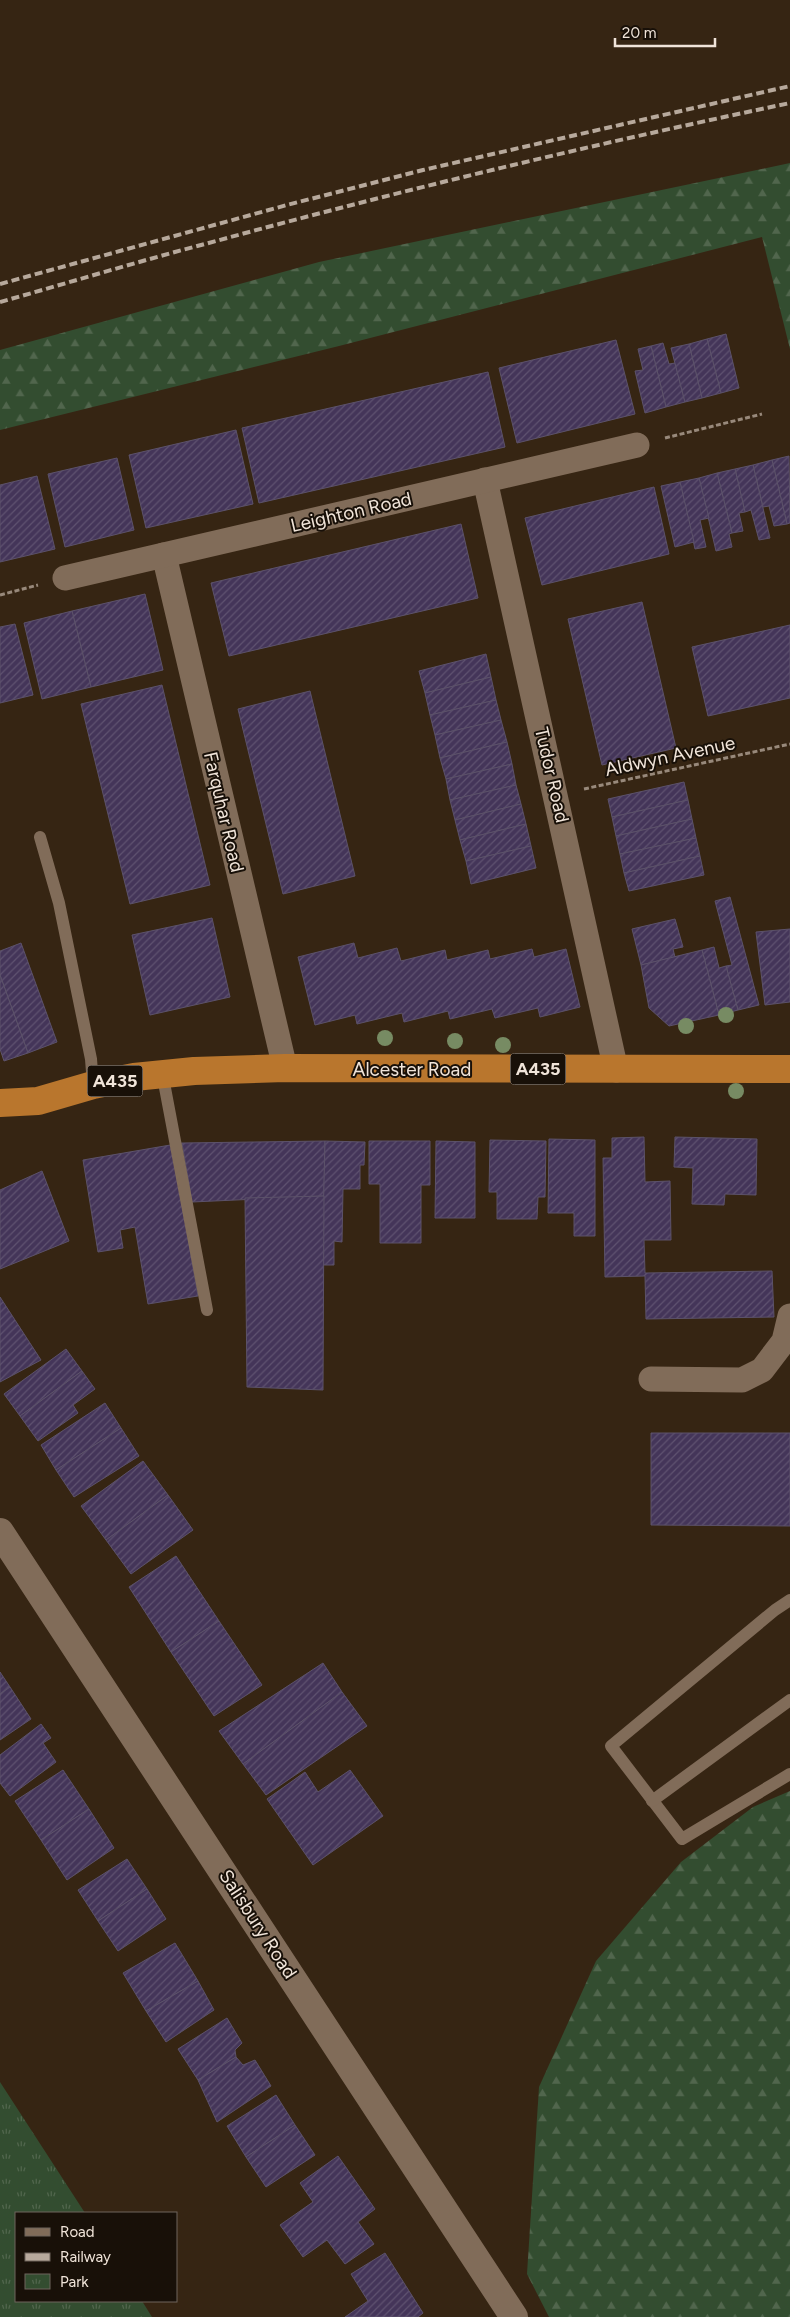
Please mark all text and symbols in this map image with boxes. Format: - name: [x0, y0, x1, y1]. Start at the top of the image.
- scale bar: [615, 15, 715, 47]
- text: 20 m: [622, 24, 656, 42]
- street label: Leighton Road: [288, 487, 414, 537]
- street label: Tudor Road: [530, 725, 574, 825]
- street label: Aldwyn Avenue: [603, 731, 737, 781]
- street label: Farquhar Road: [199, 749, 249, 875]
- road number: A435: [510, 1054, 566, 1084]
- street label: Alcester Road: [353, 1058, 471, 1081]
- road number: A435: [88, 1066, 142, 1096]
- street label: Salisbury Road: [214, 1865, 302, 1983]
- legend: [15, 2212, 178, 2302]
- text: Road: [60, 2223, 95, 2241]
- text: Railway: [60, 2248, 111, 2266]
- text: Park: [60, 2273, 89, 2291]

